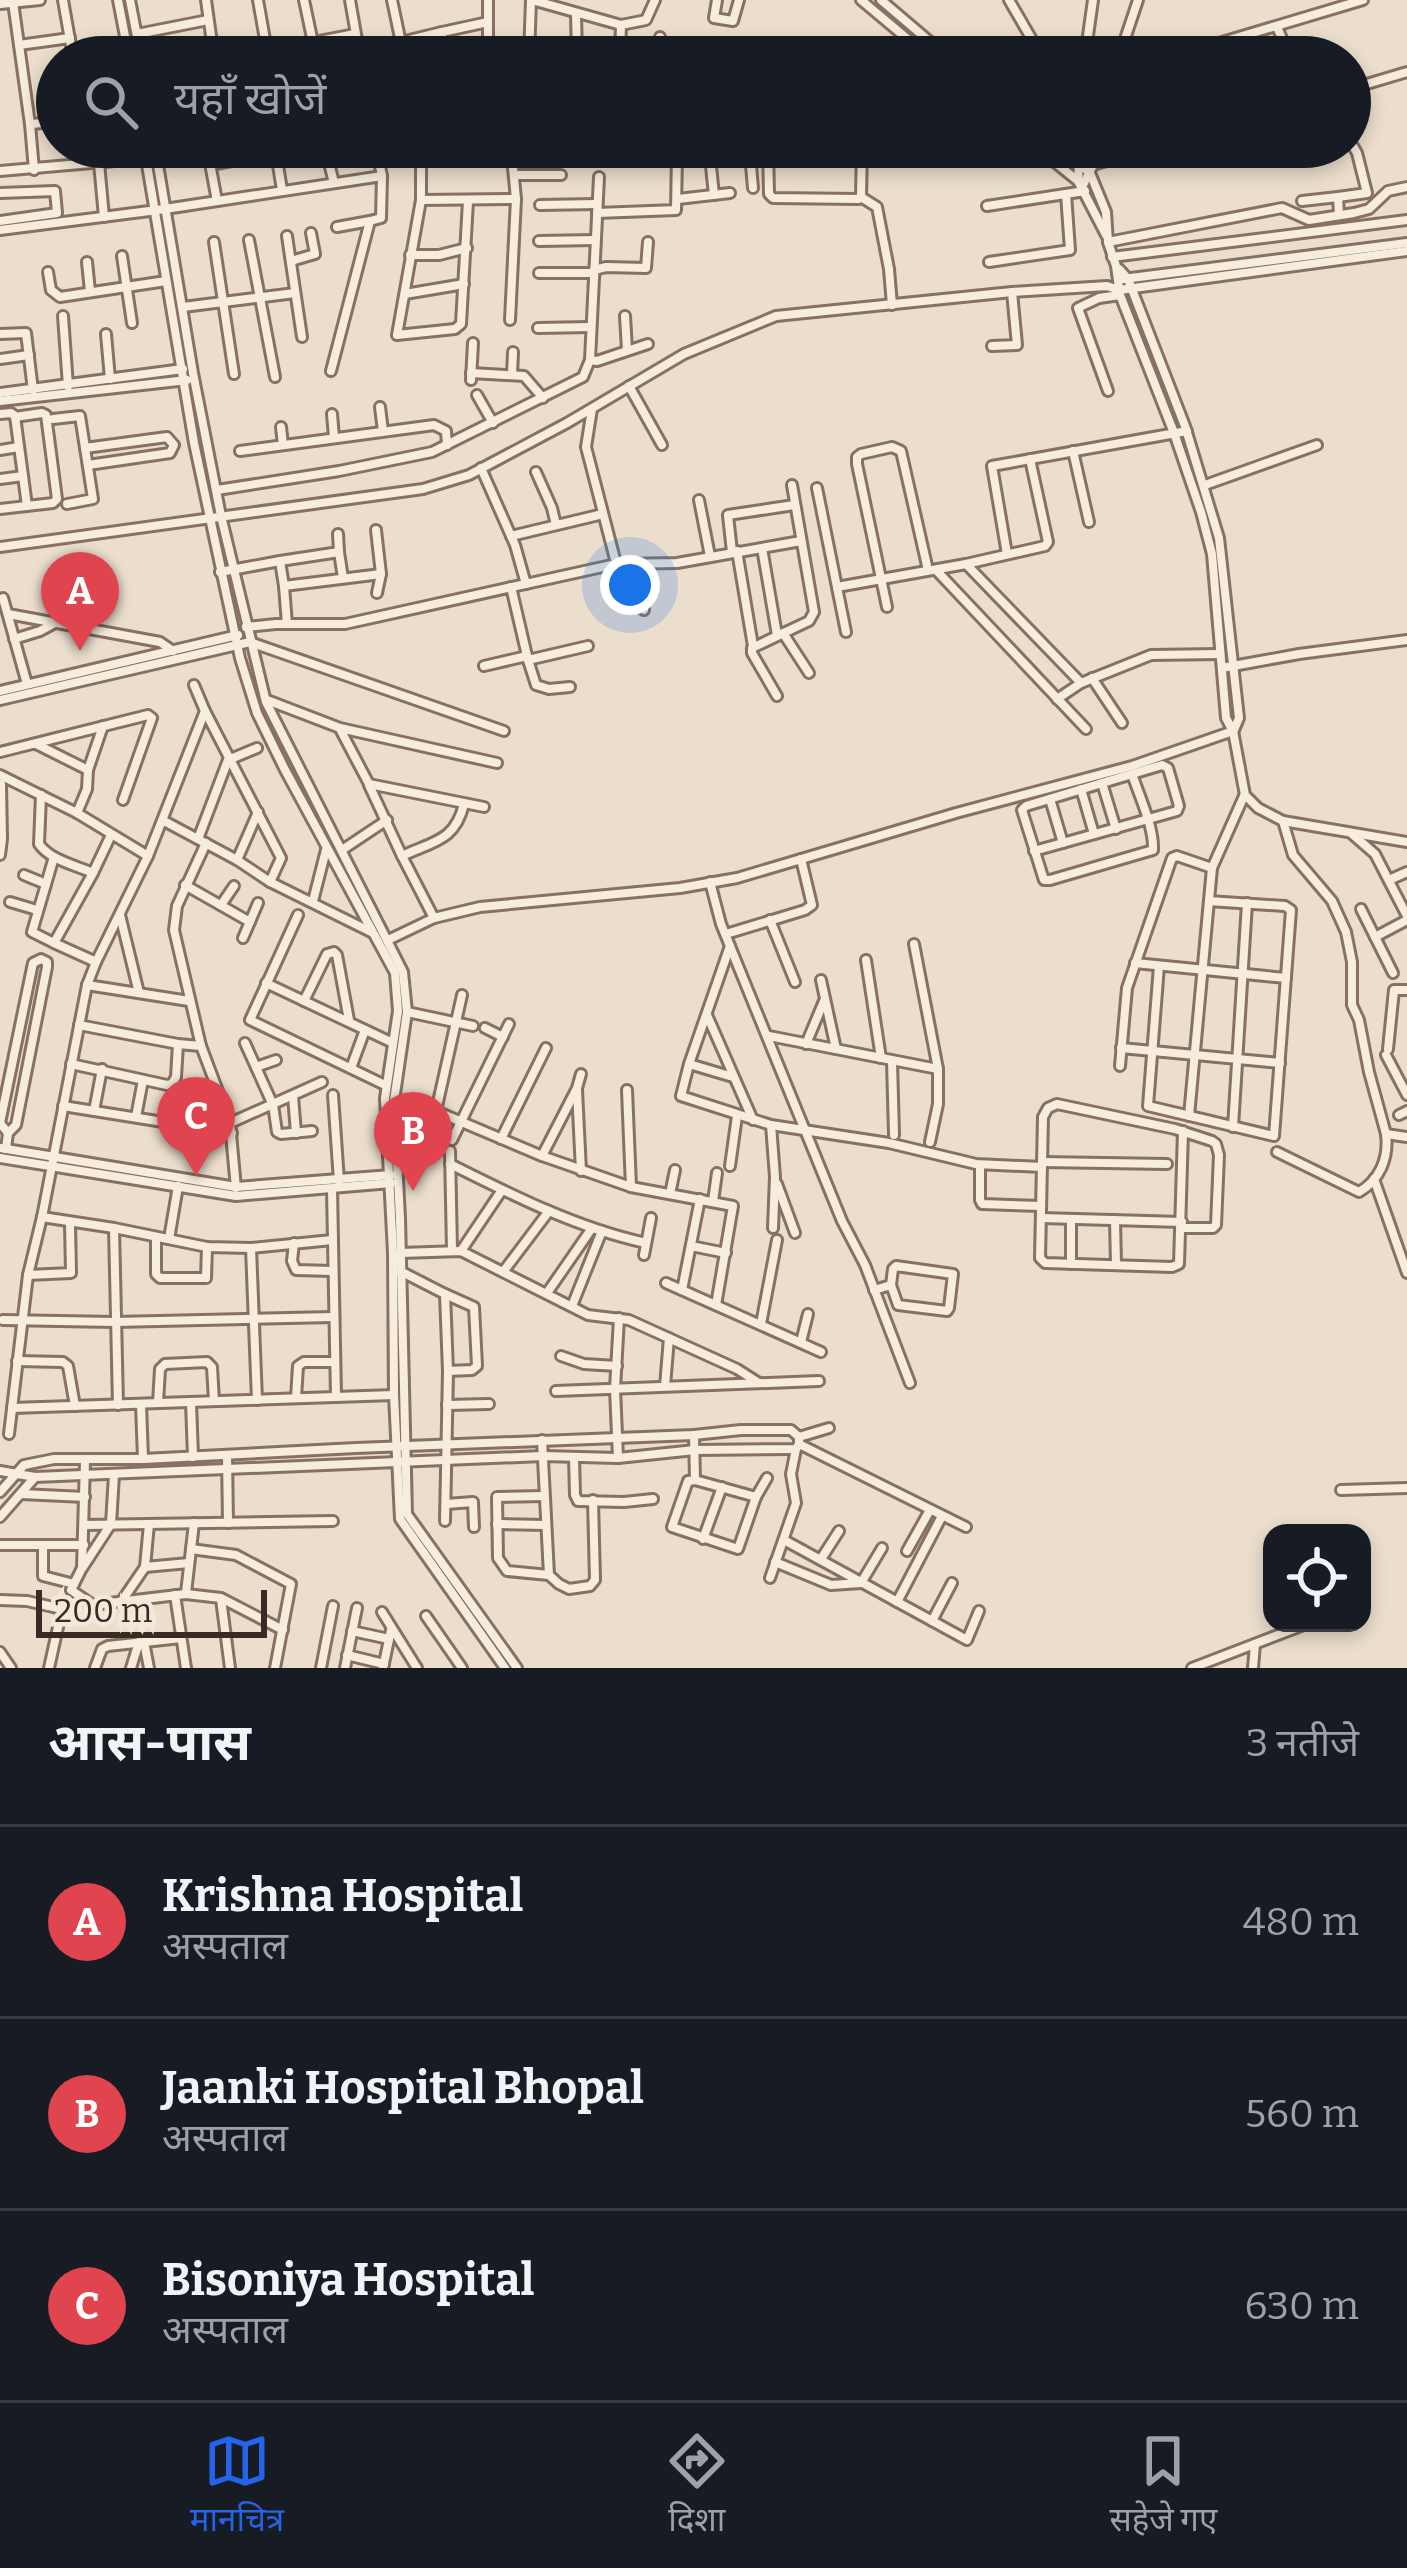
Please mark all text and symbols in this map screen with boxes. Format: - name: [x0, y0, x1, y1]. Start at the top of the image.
- search box: [36, 36, 1371, 168]
- icon: search: [78, 69, 144, 135]
- text: यहाँ खोजें: [174, 72, 327, 126]
- pin: A: [41, 552, 119, 651]
- your location: [600, 555, 660, 615]
- pin: C: [157, 1077, 235, 1176]
- pin: B: [374, 1092, 452, 1191]
- map controls: [1263, 1524, 1371, 1632]
- button: locate: [1263, 1524, 1371, 1632]
- scale bar: [36, 1584, 267, 1637]
- text: 200 m: [54, 1591, 152, 1631]
- text: आस-पास: [48, 1712, 251, 1774]
- text: 3 नतीजे: [1246, 1720, 1359, 1766]
- text: Krishna Hospital: [162, 1869, 523, 1923]
- text: A: [73, 1899, 101, 1945]
- text: 480 m: [1243, 1899, 1359, 1945]
- text: अस्पताल: [162, 1923, 288, 1969]
- text: Jaanki Hospital Bhopal: [162, 2061, 644, 2115]
- text: B: [74, 2091, 100, 2137]
- text: 560 m: [1245, 2091, 1359, 2137]
- text: अस्पताल: [162, 2115, 288, 2161]
- text: Bisoniya Hospital: [162, 2253, 534, 2307]
- text: C: [75, 2283, 99, 2329]
- text: 630 m: [1244, 2283, 1359, 2329]
- text: अस्पताल: [162, 2307, 288, 2353]
- tab: मानचित्र: [190, 2428, 284, 2544]
- tab: दिशा: [664, 2428, 730, 2544]
- tab: सहेजे गए: [1109, 2428, 1217, 2544]

